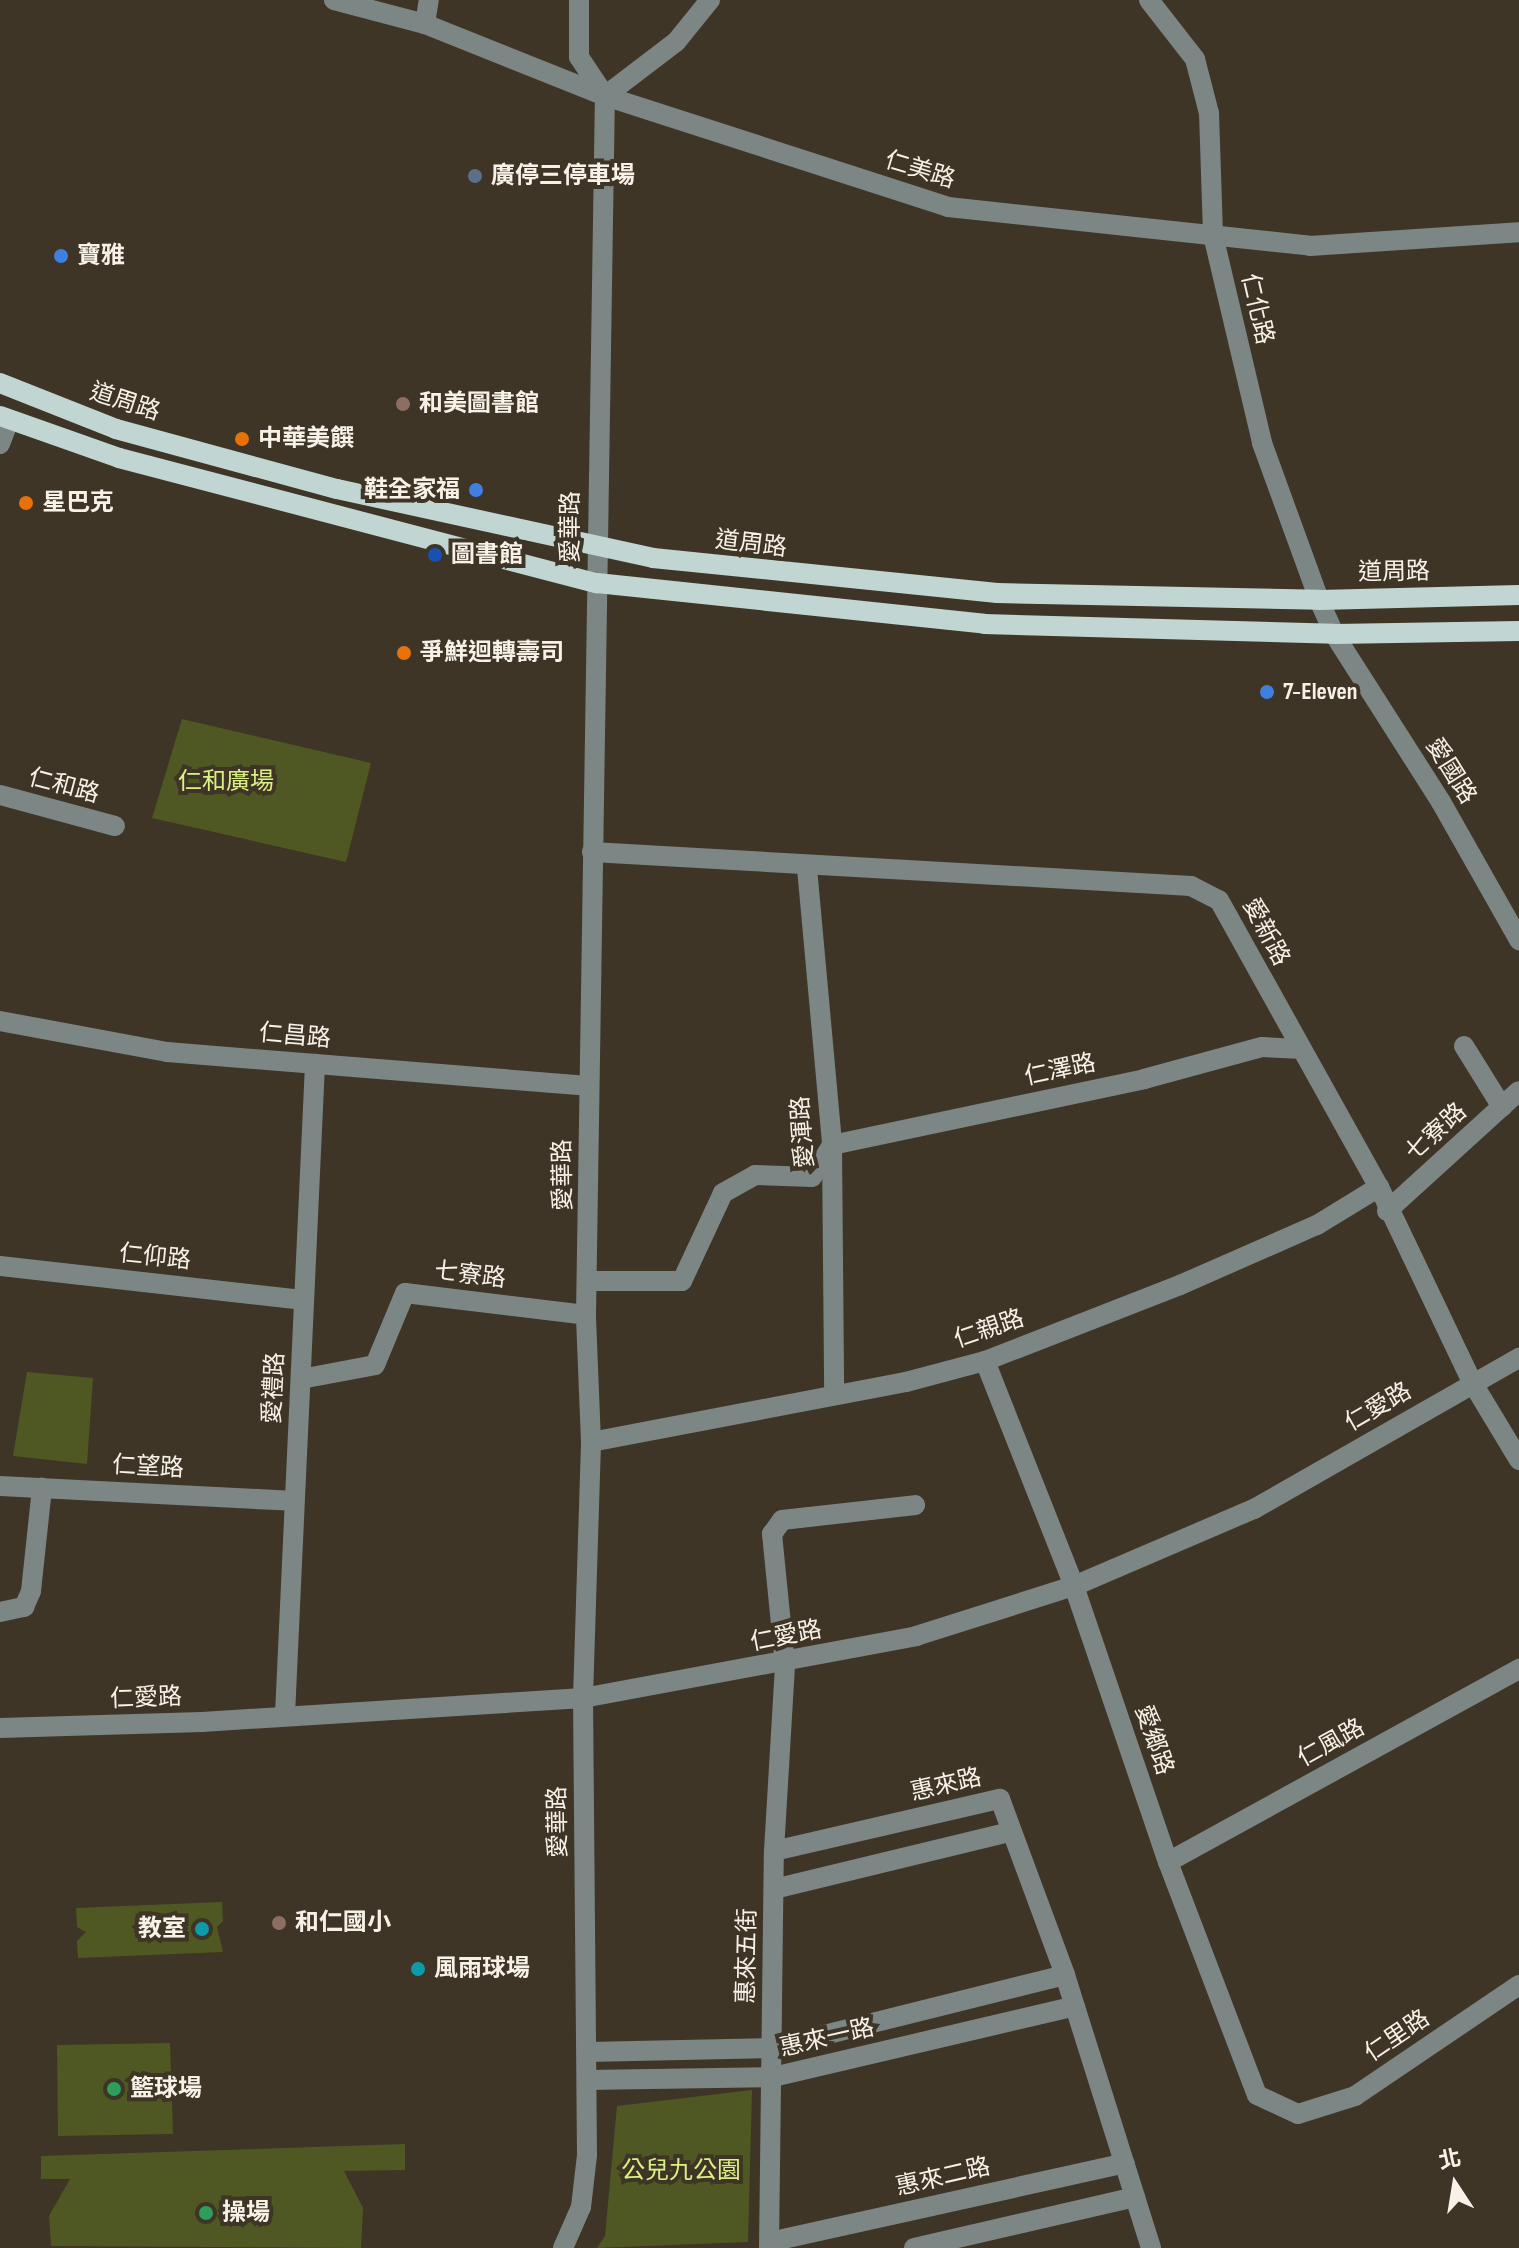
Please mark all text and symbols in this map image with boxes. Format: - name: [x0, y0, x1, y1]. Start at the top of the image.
- street label: 仁美路: [881, 146, 959, 194]
- place label: 廣停三停車場: [491, 162, 635, 190]
- marker: 廣停三停車場: [466, 167, 484, 185]
- place label: 寶雅: [77, 242, 125, 270]
- marker: 寶雅: [52, 247, 70, 265]
- street label: 仁化路: [1235, 271, 1279, 347]
- street label: 道周路: [86, 377, 164, 427]
- place label: 和美圖書館: [419, 390, 539, 418]
- marker: 和美圖書館: [394, 395, 412, 413]
- place label: 中華美饌: [258, 425, 354, 453]
- marker: 中華美饌: [233, 430, 251, 448]
- place label: 鞋全家福: [364, 476, 460, 504]
- marker: 鞋全家福: [467, 481, 485, 499]
- place label: 星巴克: [42, 489, 114, 517]
- street label: 愛華路: [557, 491, 585, 563]
- marker: 星巴克: [17, 494, 35, 512]
- street label: 道周路: [714, 525, 788, 563]
- place label: 圖書館: [451, 541, 523, 569]
- marker: 圖書館: [426, 546, 444, 564]
- street label: 道周路: [1358, 557, 1430, 587]
- place label: 爭鮮迴轉壽司: [420, 639, 564, 667]
- marker: 爭鮮迴轉壽司: [395, 644, 413, 662]
- place label: 7-Eleven: [1283, 678, 1357, 706]
- marker: 7-Eleven: [1258, 683, 1276, 701]
- street label: 愛國路: [1420, 733, 1482, 809]
- street label: 仁和路: [25, 763, 103, 809]
- park label: 仁和廣場: [178, 768, 274, 796]
- street label: 愛新路: [1236, 893, 1296, 971]
- street label: 仁昌路: [258, 1019, 332, 1053]
- street label: 仁澤路: [1022, 1048, 1098, 1092]
- street label: 愛渾路: [786, 1095, 820, 1169]
- street label: 七寮路: [1400, 1097, 1472, 1167]
- street label: 愛華路: [548, 1139, 578, 1211]
- street label: 仁仰路: [118, 1239, 192, 1275]
- street label: 七寮路: [433, 1256, 507, 1294]
- street label: 仁親路: [950, 1304, 1028, 1354]
- street label: 愛禮路: [258, 1351, 290, 1425]
- street label: 仁愛路: [1340, 1377, 1416, 1437]
- street label: 仁望路: [111, 1451, 185, 1483]
- street label: 仁愛路: [748, 1615, 824, 1657]
- street label: 仁愛路: [110, 1682, 182, 1714]
- street label: 愛鄉路: [1129, 1701, 1179, 1779]
- street label: 仁風路: [1293, 1713, 1369, 1773]
- street label: 惠來路: [908, 1763, 984, 1807]
- street label: 愛華路: [543, 1786, 573, 1858]
- street label: 惠來五街: [732, 1908, 762, 2004]
- place label: 和仁國小: [295, 1909, 391, 1937]
- marker: 和仁國小: [270, 1914, 288, 1932]
- place label: 教室: [138, 1915, 186, 1943]
- marker: 教室: [193, 1920, 211, 1938]
- place label: 風雨球場: [434, 1955, 530, 1983]
- marker: 風雨球場: [409, 1960, 427, 1978]
- street label: 仁里路: [1359, 2004, 1435, 2068]
- street label: 惠來一路: [777, 2013, 877, 2063]
- place label: 籃球場: [130, 2075, 202, 2103]
- marker: 籃球場: [105, 2080, 123, 2098]
- north arrow: [1415, 2144, 1495, 2224]
- text: 北: [1436, 2145, 1463, 2176]
- street label: 惠來二路: [893, 2152, 993, 2202]
- park label: 公兒九公園: [621, 2157, 741, 2185]
- place label: 操場: [222, 2199, 270, 2227]
- marker: 操場: [197, 2204, 215, 2222]

